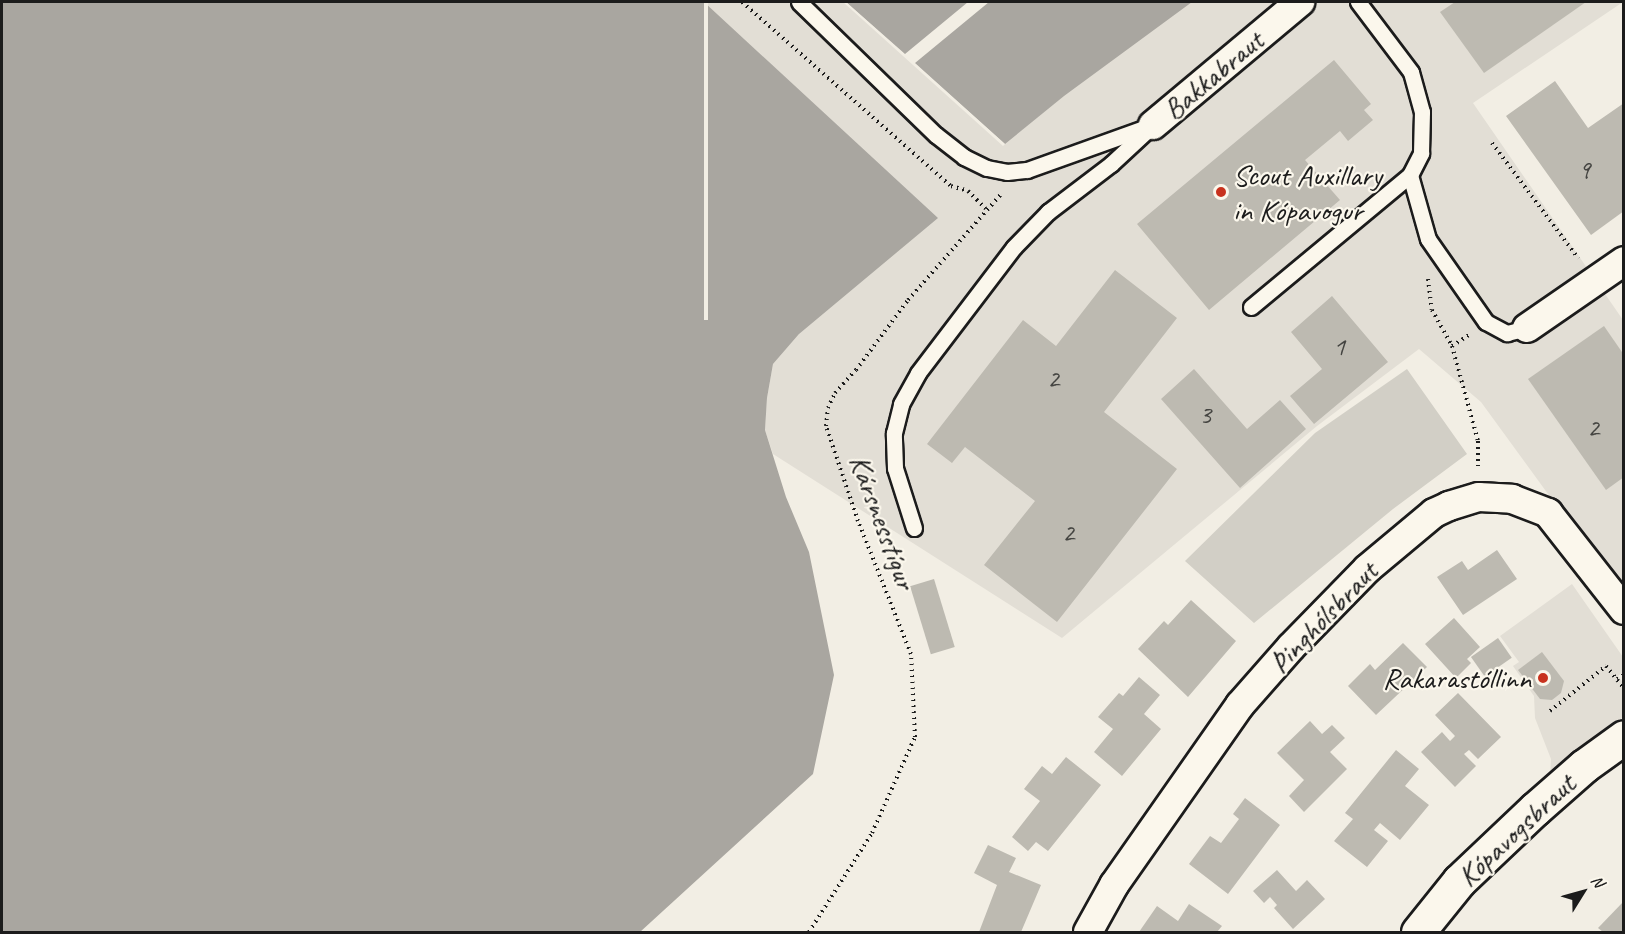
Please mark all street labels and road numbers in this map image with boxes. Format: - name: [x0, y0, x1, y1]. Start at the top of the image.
- street label: Bakkabraut: [1156, 23, 1270, 127]
- street label: Kársnesstígur: [842, 450, 924, 594]
- street label: Þinghólsbraut: [1261, 554, 1385, 680]
- street label: Kópavogsbraut: [1449, 766, 1583, 894]

